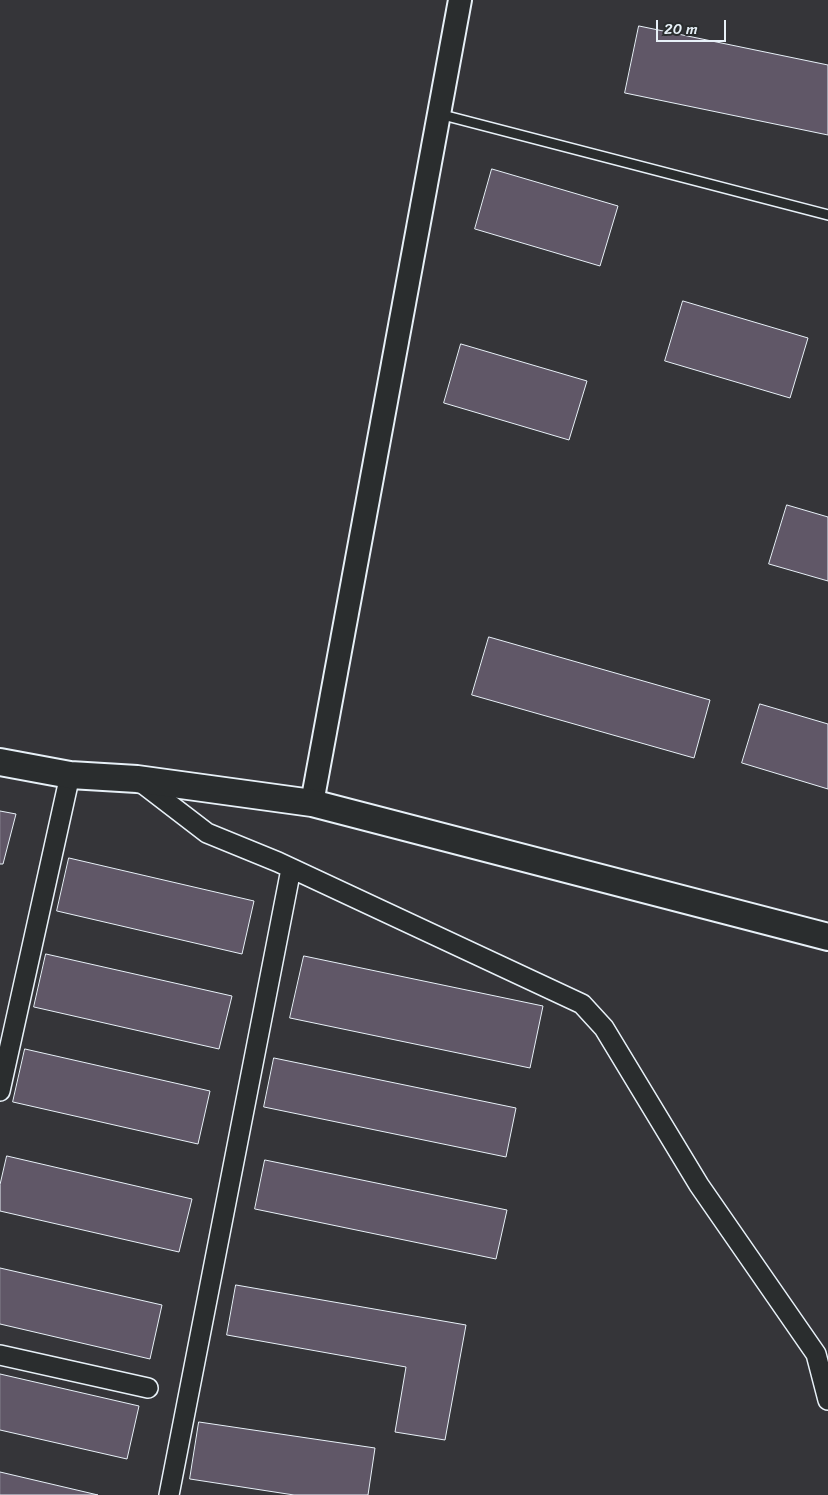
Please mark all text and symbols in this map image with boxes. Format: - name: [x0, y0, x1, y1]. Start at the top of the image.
- scale bar: [658, 10, 728, 42]
- text: 20 m: [664, 16, 698, 42]

